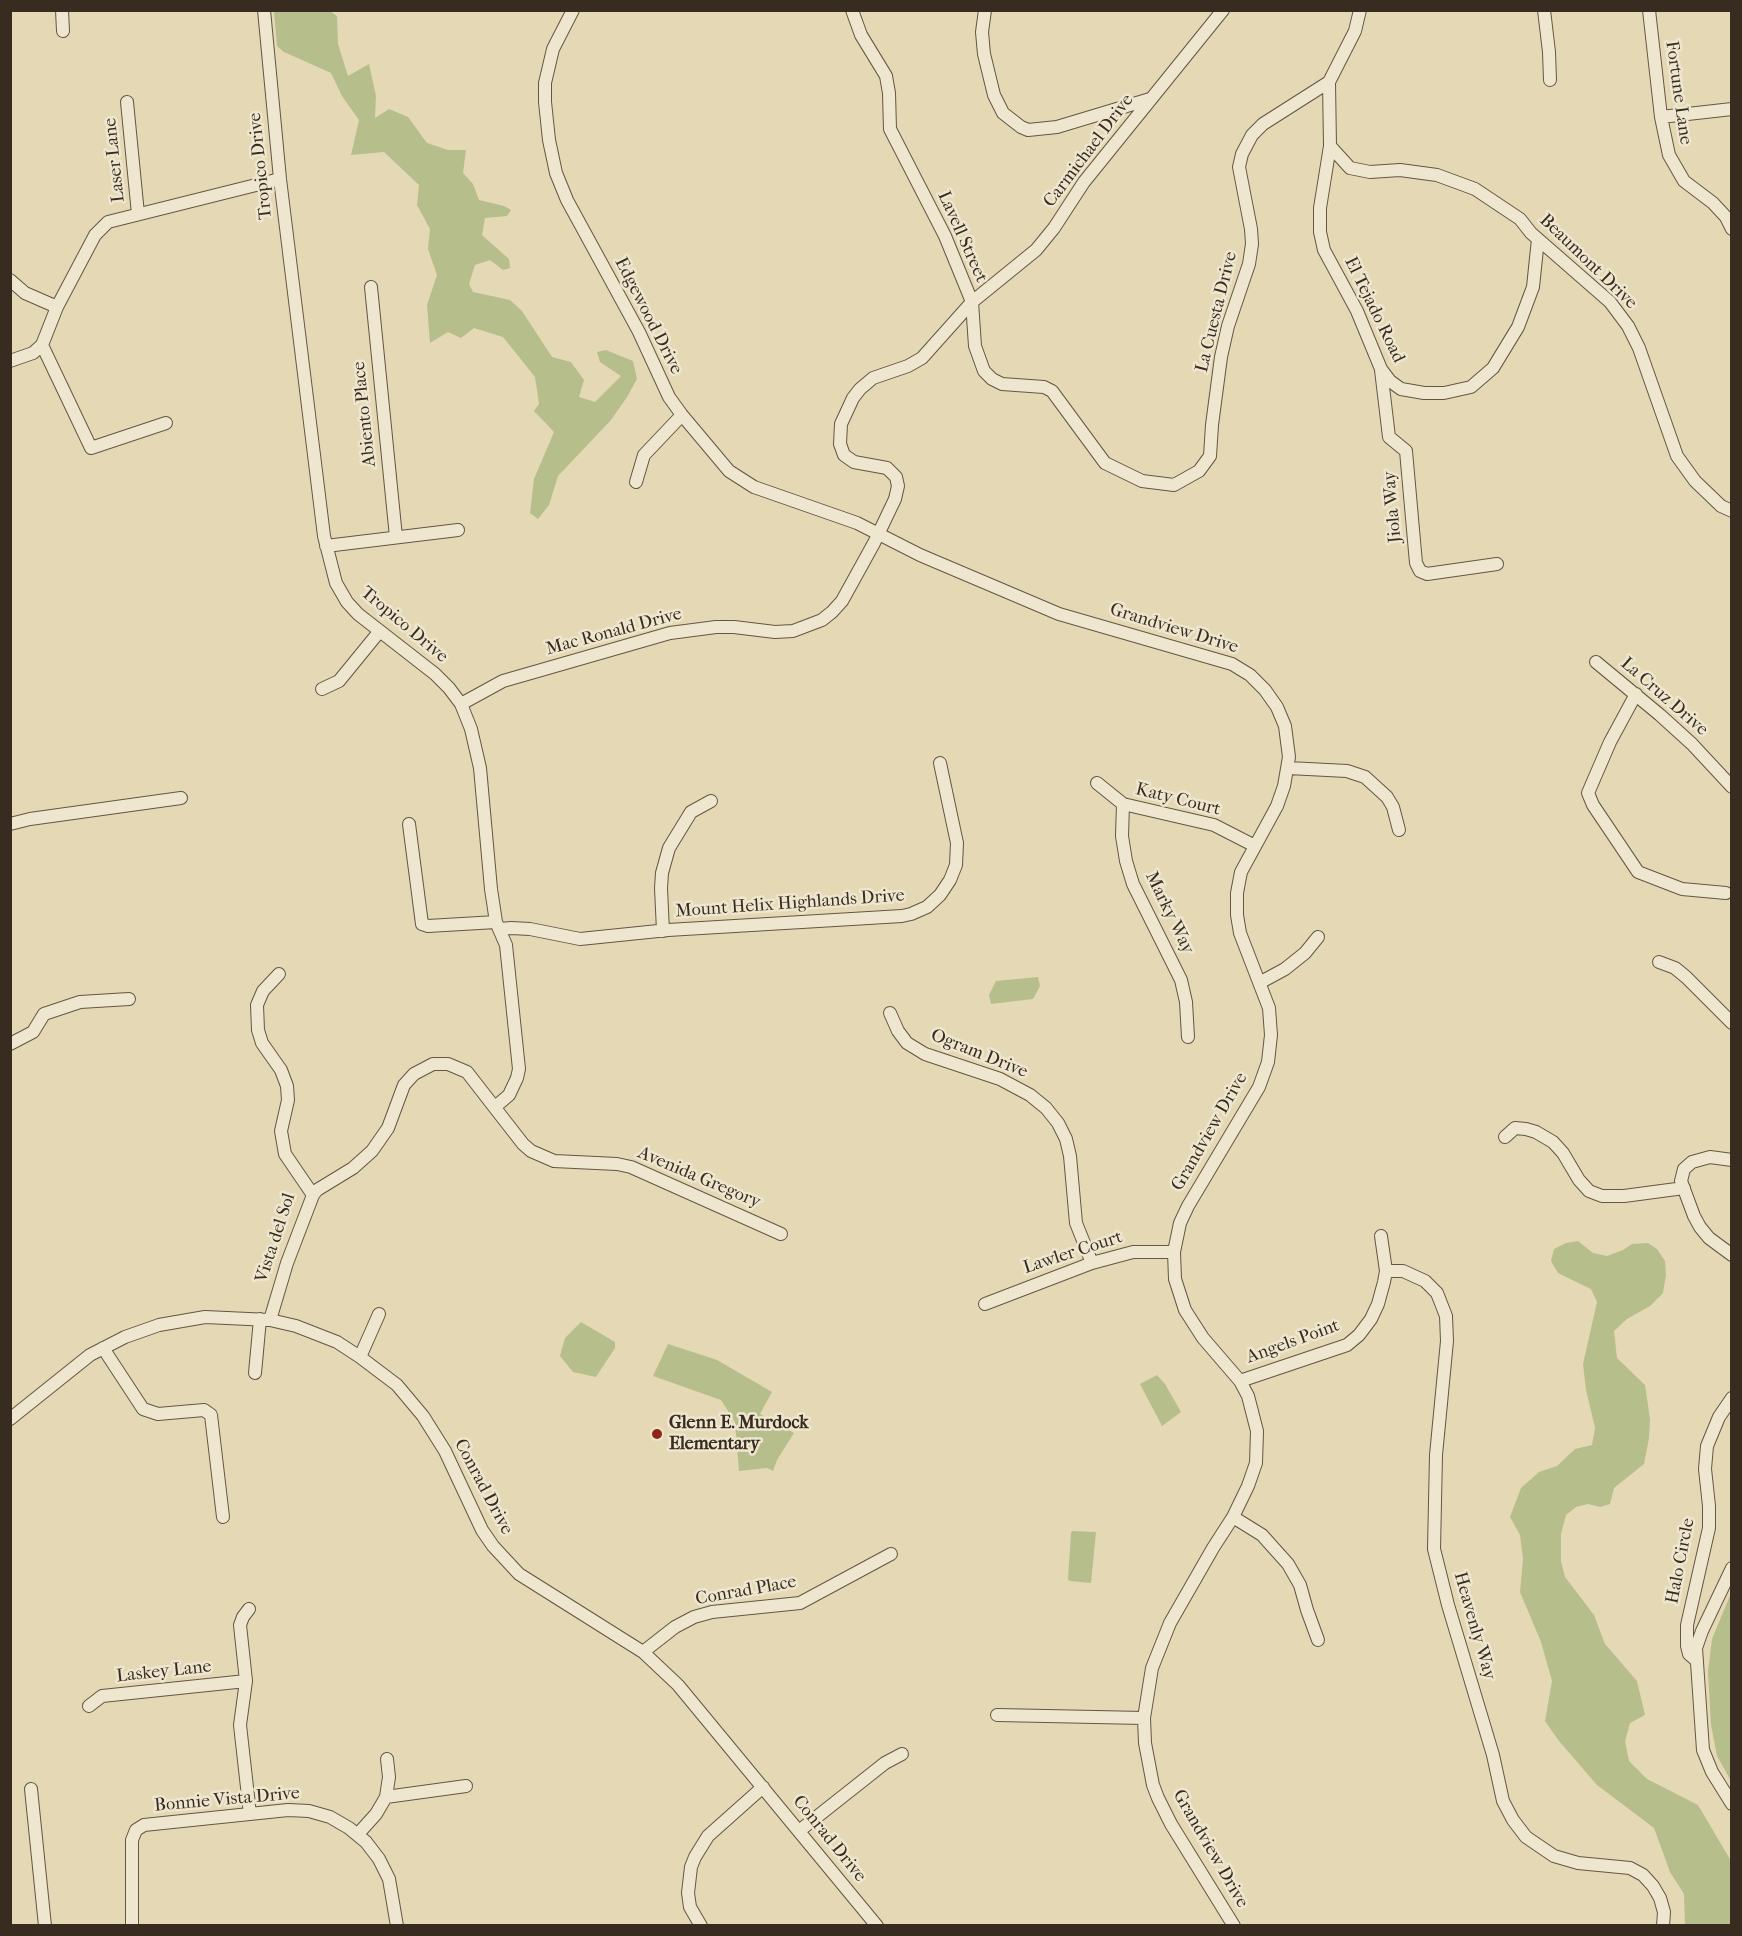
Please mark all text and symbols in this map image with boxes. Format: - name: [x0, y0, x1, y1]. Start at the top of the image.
- street label: Fortune Lane: [1660, 40, 1696, 146]
- street label: Carmichael Drive: [1039, 90, 1139, 212]
- street label: Tropico Drive: [245, 111, 277, 221]
- street label: Laser Lane: [100, 117, 130, 203]
- street label: Lavell Street: [932, 188, 992, 286]
- street label: Beaumont Drive: [1535, 210, 1641, 314]
- street label: La Cuesta Drive: [1192, 249, 1242, 375]
- street label: Edgewood Drive: [609, 254, 687, 378]
- street label: El Tejado Road: [1339, 254, 1409, 366]
- street label: Abiento Place: [349, 360, 381, 468]
- street label: Jiola Way: [1379, 470, 1407, 544]
- street label: Tropico Drive: [356, 582, 452, 668]
- street label: Grandview Drive: [1107, 599, 1241, 659]
- street label: Mac Ronald Drive: [544, 603, 684, 661]
- street label: La Cruz Drive: [1616, 653, 1712, 741]
- street label: Katy Court: [1133, 779, 1223, 821]
- street label: Marky Way: [1140, 868, 1198, 958]
- street label: Mount Helix Highlands Drive: [675, 885, 905, 923]
- street label: Ogram Drive: [927, 1025, 1031, 1083]
- street label: Grandview Drive: [1167, 1069, 1253, 1195]
- street label: Avenida Gregory: [634, 1142, 764, 1214]
- street label: Vista del Sol: [251, 1190, 301, 1286]
- street label: Lawler Court: [1021, 1227, 1125, 1279]
- street label: Angels Point: [1243, 1315, 1343, 1369]
- place label: Glenn E. Murdock Elementary: [669, 1413, 809, 1456]
- marker: Glenn E. Murdock Elementary: [650, 1427, 664, 1441]
- street label: Conrad Drive: [449, 1435, 517, 1539]
- street label: Halo Circle: [1662, 1516, 1700, 1606]
- street label: Heavenly Way: [1448, 1570, 1500, 1682]
- street label: Conrad Place: [694, 1571, 798, 1611]
- street label: Laskey Lane: [115, 1656, 213, 1688]
- street label: Bonnie Vista Drive: [153, 1783, 301, 1817]
- street label: Grandview Drive: [1167, 1786, 1253, 1912]
- street label: Conrad Drive: [788, 1791, 870, 1887]

